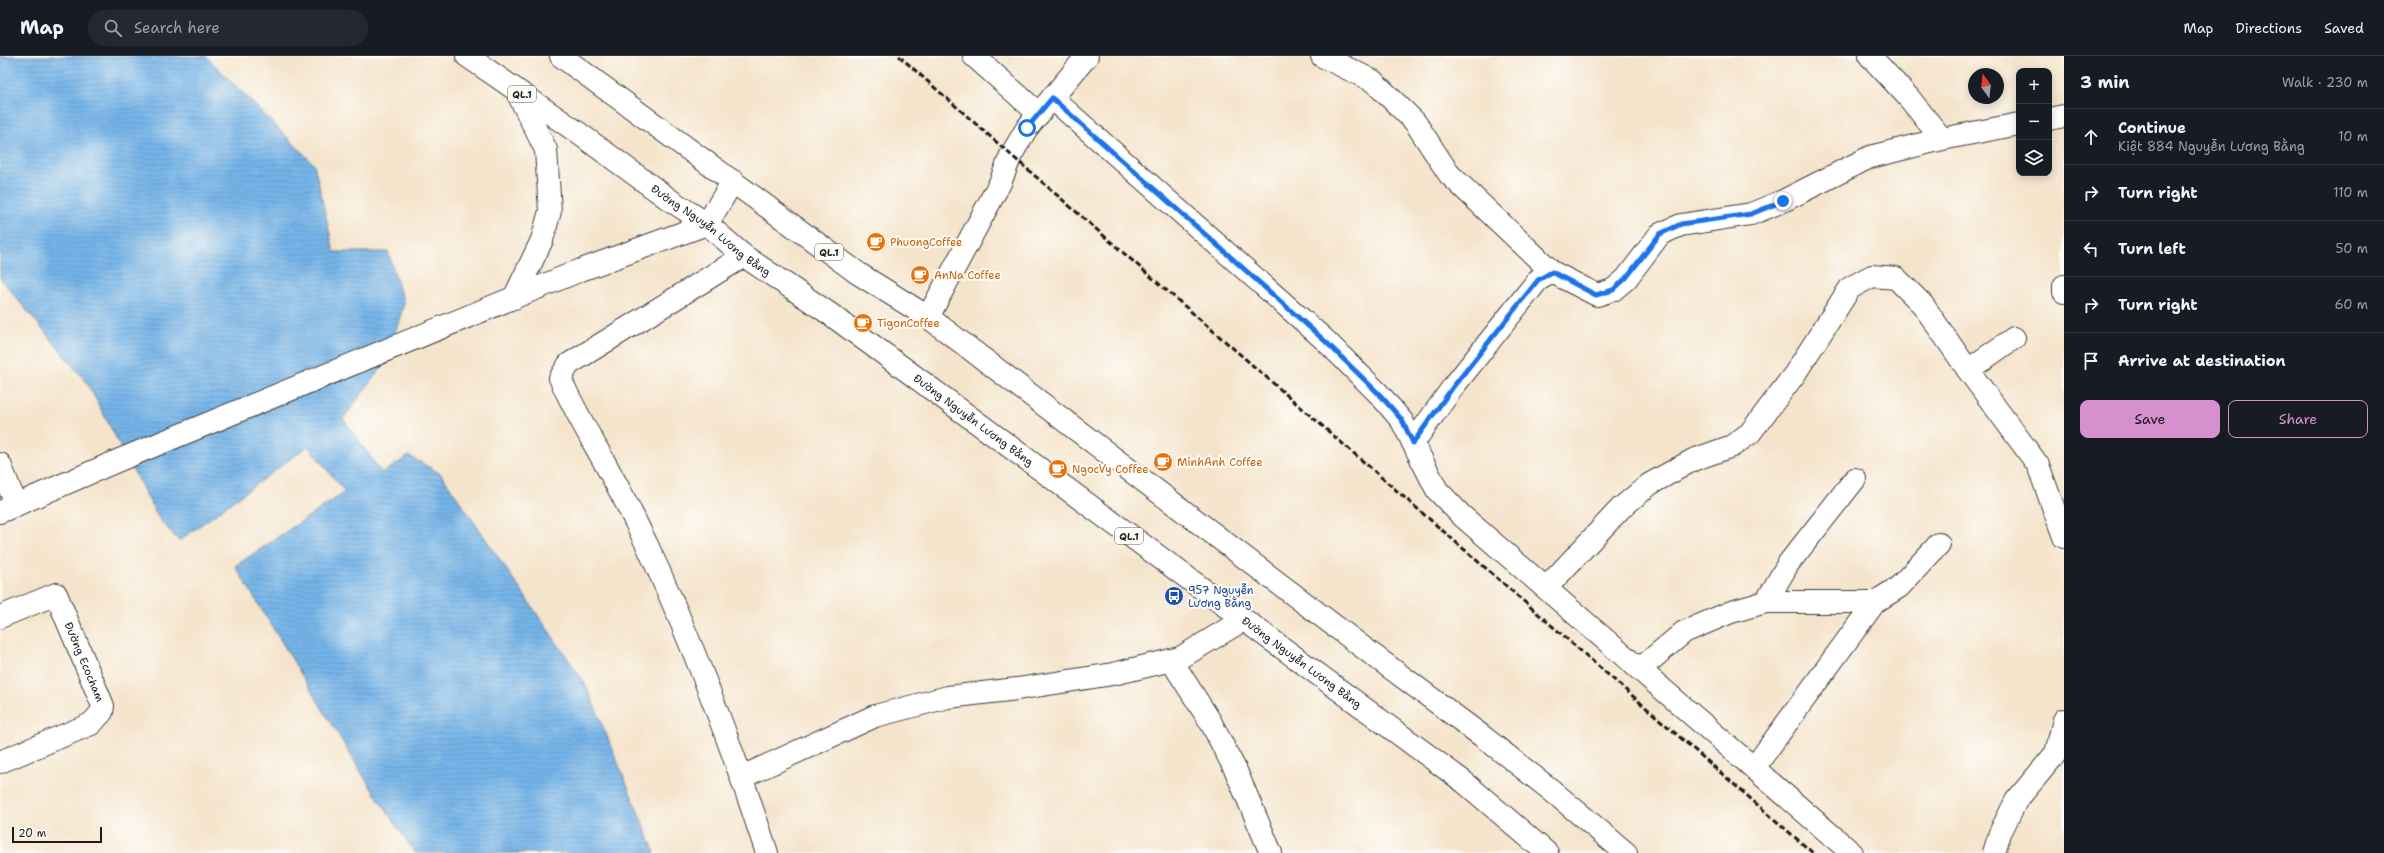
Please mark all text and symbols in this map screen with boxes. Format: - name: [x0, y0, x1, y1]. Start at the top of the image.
- search box: [88, 10, 368, 46]
- text: Map: [20, 15, 64, 40]
- icon: search: [102, 17, 124, 39]
- text: Search here: [134, 18, 220, 38]
- text: Map: [2184, 19, 2214, 37]
- text: Directions: [2236, 19, 2302, 37]
- text: Saved: [2324, 19, 2364, 37]
- north arrow: [1968, 68, 2004, 104]
- map controls: [2016, 68, 2052, 176]
- button: +: [2016, 68, 2052, 104]
- text: 3 min: [2080, 71, 2130, 93]
- text: Walk · 230 m: [2282, 74, 2368, 91]
- road number: QL.1: [508, 86, 536, 102]
- button: −: [2016, 104, 2052, 140]
- text: Continue: [2118, 118, 2186, 138]
- route start: [1018, 119, 1036, 137]
- icon: ahead: [2080, 126, 2102, 148]
- text: 10 m: [2338, 128, 2368, 145]
- text: Kiệt 884 Nguyễn Lương Bằng: [2118, 138, 2305, 155]
- button: layers: [2016, 140, 2052, 176]
- street label: Đường Nguyễn Lương Bằng: [648, 181, 774, 280]
- icon: right: [2080, 182, 2102, 204]
- text: Turn right: [2118, 183, 2198, 203]
- text: 110 m: [2333, 184, 2368, 201]
- route end: [1774, 192, 1792, 210]
- cafe icon: PhuongCoffee: [865, 231, 887, 253]
- place label: PhuongCoffee: [890, 235, 962, 250]
- icon: left: [2080, 238, 2102, 260]
- text: Turn left: [2118, 239, 2186, 259]
- text: 50 m: [2335, 240, 2368, 257]
- road number: QL.1: [815, 244, 843, 260]
- cafe icon: AnNa Coffee: [909, 264, 931, 286]
- place label: AnNa Coffee: [934, 268, 1001, 283]
- icon: right: [2080, 294, 2102, 316]
- text: Turn right: [2118, 295, 2198, 315]
- text: 60 m: [2335, 296, 2368, 313]
- cafe icon: TigonCoffee: [852, 312, 874, 334]
- place label: TigonCoffee: [877, 316, 940, 331]
- icon: arrive: [2080, 350, 2102, 372]
- text: Arrive at destination: [2118, 351, 2286, 371]
- street label: Đường Nguyễn Lương Bằng: [910, 371, 1036, 470]
- button: Save: [2080, 400, 2220, 438]
- button: Share: [2228, 400, 2368, 438]
- cafe icon: MinhAnh Coffee: [1152, 451, 1174, 473]
- place label: MinhAnh Coffee: [1177, 455, 1262, 470]
- cafe icon: NgocVy Coffee: [1047, 458, 1069, 480]
- place label: NgocVy Coffee: [1072, 462, 1149, 477]
- road number: QL.1: [1115, 528, 1143, 544]
- place label: 957 Nguyễn Lương Bằng: [1188, 583, 1254, 611]
- bus stop icon: 957 Nguyễn Lương Bằng: [1163, 585, 1185, 607]
- street label: Đường Nguyễn Lương Bằng: [1238, 613, 1365, 712]
- street label: Đường Ecocham: [61, 620, 108, 705]
- scale bar: [12, 825, 102, 844]
- text: 20 m: [18, 826, 46, 841]

